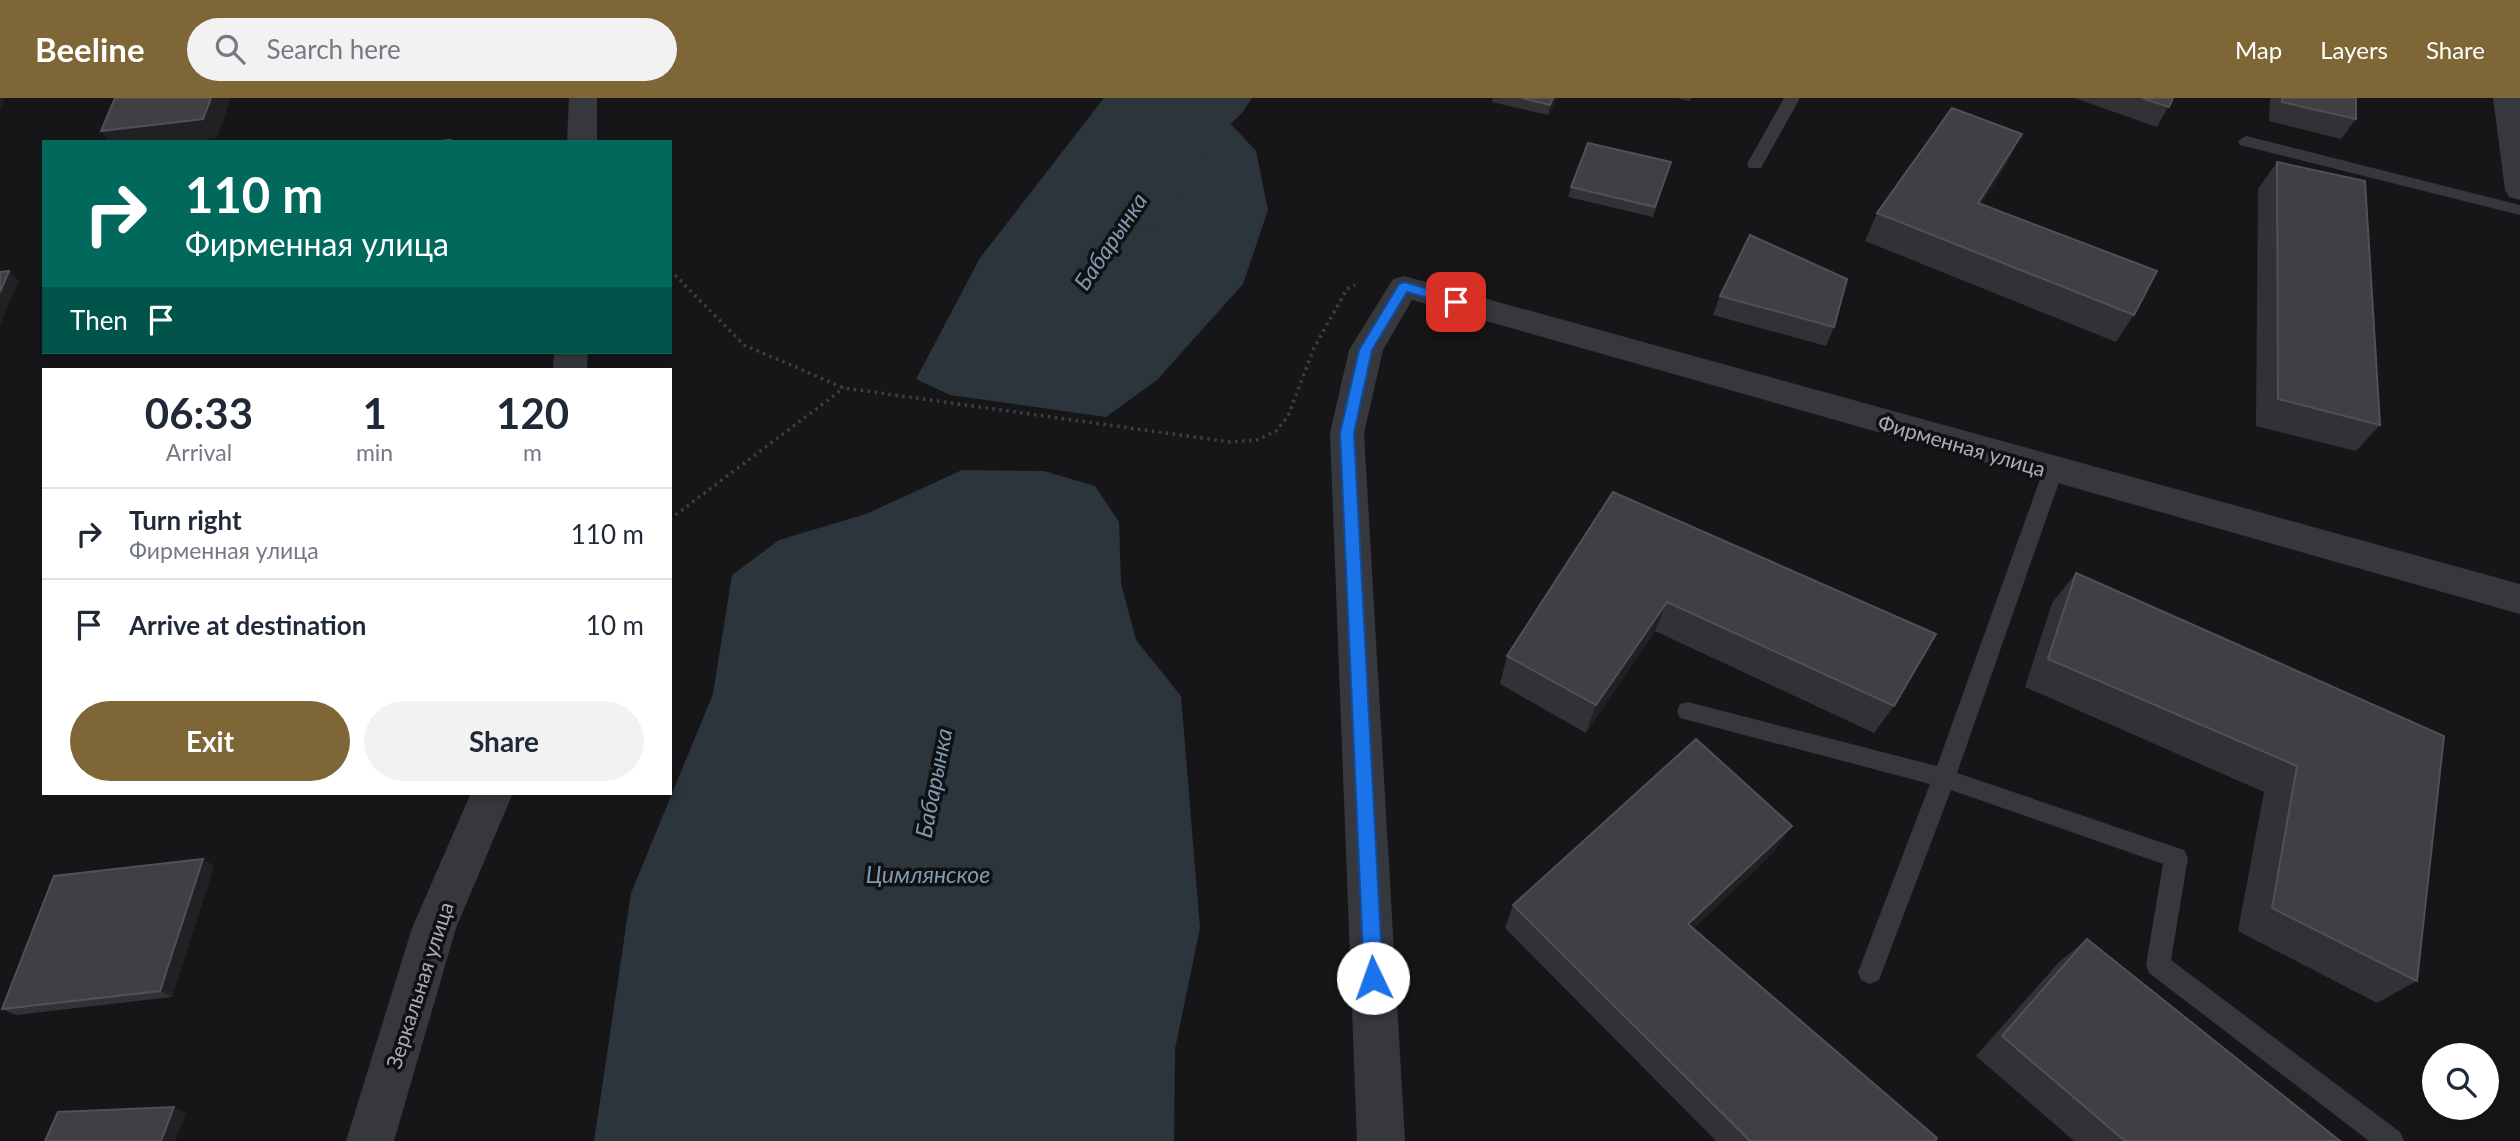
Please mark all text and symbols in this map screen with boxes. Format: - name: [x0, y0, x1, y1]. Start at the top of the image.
- search box: [187, 18, 677, 81]
- text: Beeline: [35, 29, 145, 69]
- icon: search: [211, 30, 249, 68]
- text: Search here: [267, 33, 401, 65]
- text: Map: [2235, 35, 2282, 64]
- text: Layers: [2320, 35, 2388, 64]
- text: Share: [2426, 35, 2485, 64]
- text: 110 m: [185, 165, 323, 223]
- icon: right: [70, 168, 161, 259]
- water label: Бабарынка: [1067, 187, 1153, 295]
- text: Фирменная улица: [185, 224, 449, 263]
- pin: [1426, 272, 1486, 332]
- icon: arrive: [1437, 283, 1475, 321]
- icon: arrive: [142, 301, 180, 339]
- text: Then: [70, 304, 128, 336]
- text: 06:33: [145, 388, 253, 438]
- text: 1: [362, 388, 387, 438]
- text: 120: [496, 388, 569, 438]
- street label: Фирменная улица: [1875, 409, 2049, 481]
- text: Arrival: [166, 438, 232, 466]
- text: min: [356, 438, 393, 466]
- text: m: [523, 438, 542, 466]
- text: Turn right: [129, 504, 242, 536]
- icon: right: [70, 515, 108, 553]
- text: 110 m: [571, 518, 644, 550]
- text: Фирменная улица: [129, 536, 319, 564]
- icon: arrive: [70, 606, 108, 644]
- text: Arrive at destination: [129, 609, 366, 641]
- text: 10 m: [586, 609, 644, 641]
- button: Exit: [70, 701, 350, 781]
- button: Share: [364, 701, 644, 781]
- water label: Бабарынка: [909, 726, 957, 840]
- water label: Цимлянское: [866, 860, 990, 888]
- street label: Зеркальная улица: [380, 898, 458, 1072]
- position arrow: [1336, 941, 1410, 1015]
- map controls: [2422, 1043, 2499, 1120]
- button: search: [2422, 1043, 2499, 1120]

